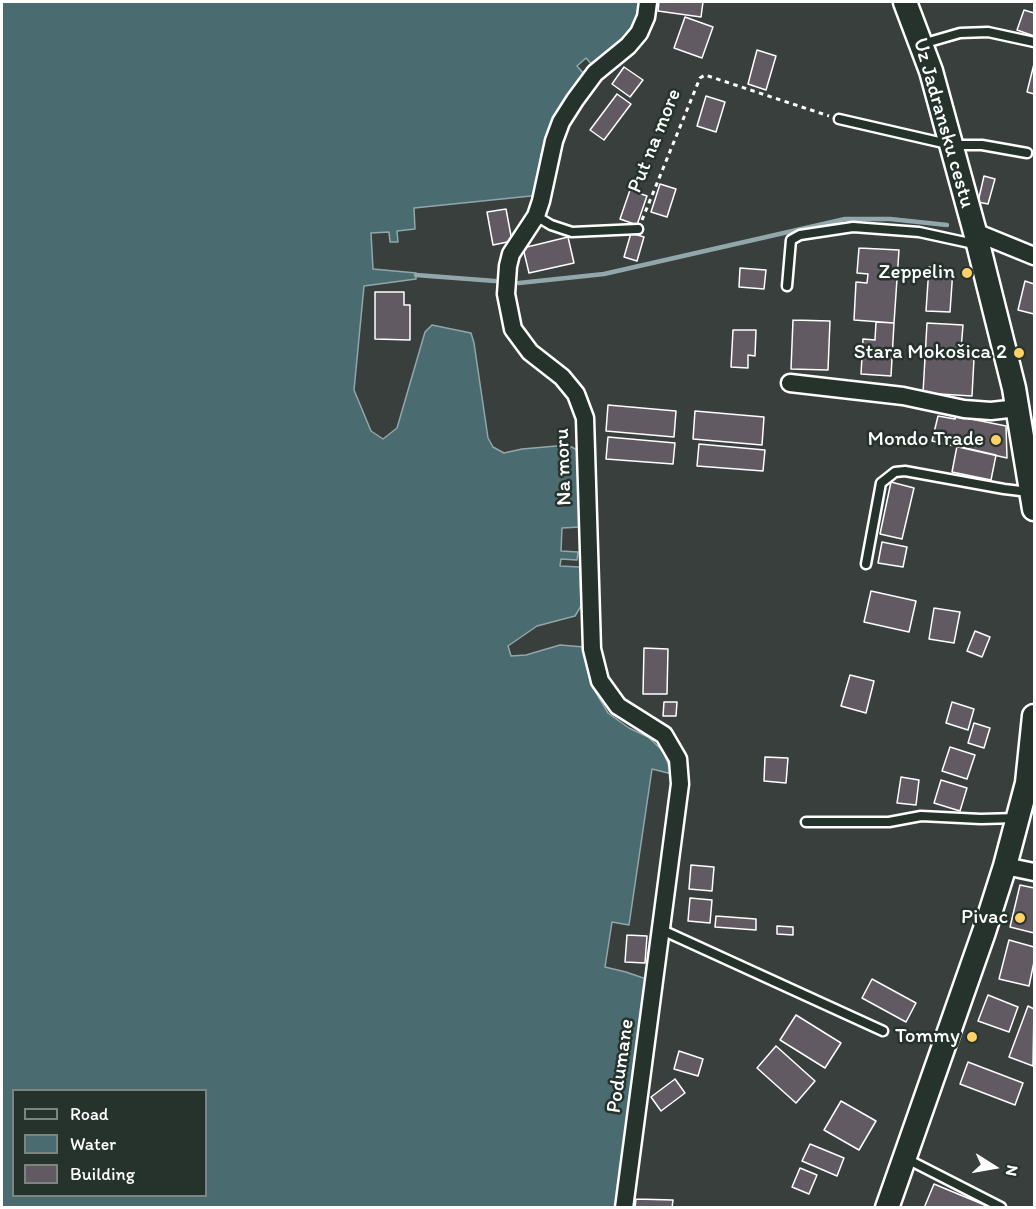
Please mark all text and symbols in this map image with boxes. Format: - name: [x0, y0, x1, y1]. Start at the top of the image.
- street label: Uz Jadransku cestu: [907, 35, 979, 211]
- street label: Put na more: [623, 85, 687, 197]
- place label: Zeppelin: [878, 260, 955, 286]
- marker: Zeppelin: [960, 266, 974, 280]
- place label: Stara Mokošica 2: [854, 340, 1007, 366]
- marker: Stara Mokošica 2: [1012, 346, 1026, 360]
- place label: Mondo Trade: [867, 427, 984, 453]
- street label: Na moru: [550, 428, 578, 506]
- marker: Mondo Trade: [989, 433, 1003, 447]
- place label: Pivac: [961, 905, 1008, 931]
- marker: Pivac: [1013, 911, 1027, 925]
- street label: Podumane: [602, 1017, 640, 1115]
- place label: Tommy: [895, 1024, 960, 1050]
- marker: Tommy: [965, 1030, 979, 1044]
- legend: [12, 1089, 207, 1197]
- text: Road: [70, 1103, 109, 1125]
- text: Water: [70, 1133, 116, 1155]
- north arrow: [964, 1137, 1024, 1197]
- text: Building: [70, 1163, 135, 1185]
- text: N: [1002, 1163, 1023, 1178]

